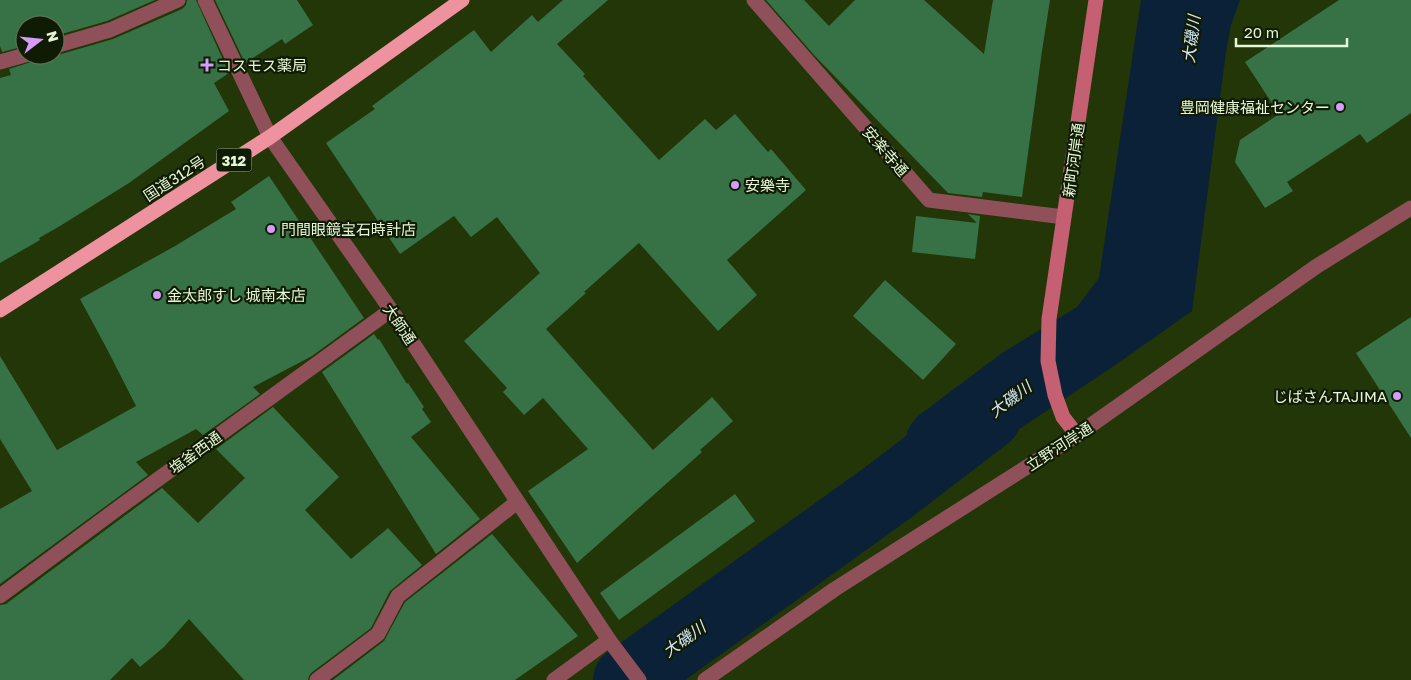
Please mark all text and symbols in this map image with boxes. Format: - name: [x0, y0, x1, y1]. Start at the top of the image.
- water label: 大磯川: [1178, 12, 1204, 64]
- north arrow: [15, 15, 65, 65]
- scale bar: [1236, 15, 1347, 47]
- text: 20 m: [1244, 23, 1279, 41]
- text: N: [43, 29, 63, 44]
- place label: コスモス薬局: [217, 56, 307, 74]
- marker: コスモス薬局: [201, 59, 213, 71]
- place label: 豊岡健康福祉センター: [1180, 98, 1330, 116]
- marker: 豊岡健康福祉センター: [1334, 101, 1346, 113]
- street label: 安楽寺通: [860, 122, 912, 180]
- street label: 新町河岸通: [1059, 122, 1087, 198]
- road number: 312: [216, 148, 252, 172]
- street label: 国道312号: [140, 151, 208, 205]
- place label: 安樂寺: [745, 176, 790, 194]
- marker: 安樂寺: [729, 179, 741, 191]
- place label: 門間眼鏡宝石時計店: [281, 220, 416, 238]
- marker: 門間眼鏡宝石時計店: [265, 223, 277, 235]
- place label: 金太郎すし 城南本店: [167, 286, 306, 304]
- marker: 金太郎すし 城南本店: [151, 289, 163, 301]
- street label: 大師通: [380, 300, 420, 348]
- water label: 大磯川: [985, 375, 1037, 421]
- place label: じばさんTAJIMA: [1273, 387, 1387, 405]
- marker: じばさんTAJIMA: [1391, 390, 1403, 402]
- street label: 立野河岸通: [1023, 418, 1095, 474]
- street label: 塩釜西通: [165, 427, 225, 477]
- water label: 大磯川: [659, 616, 711, 661]

